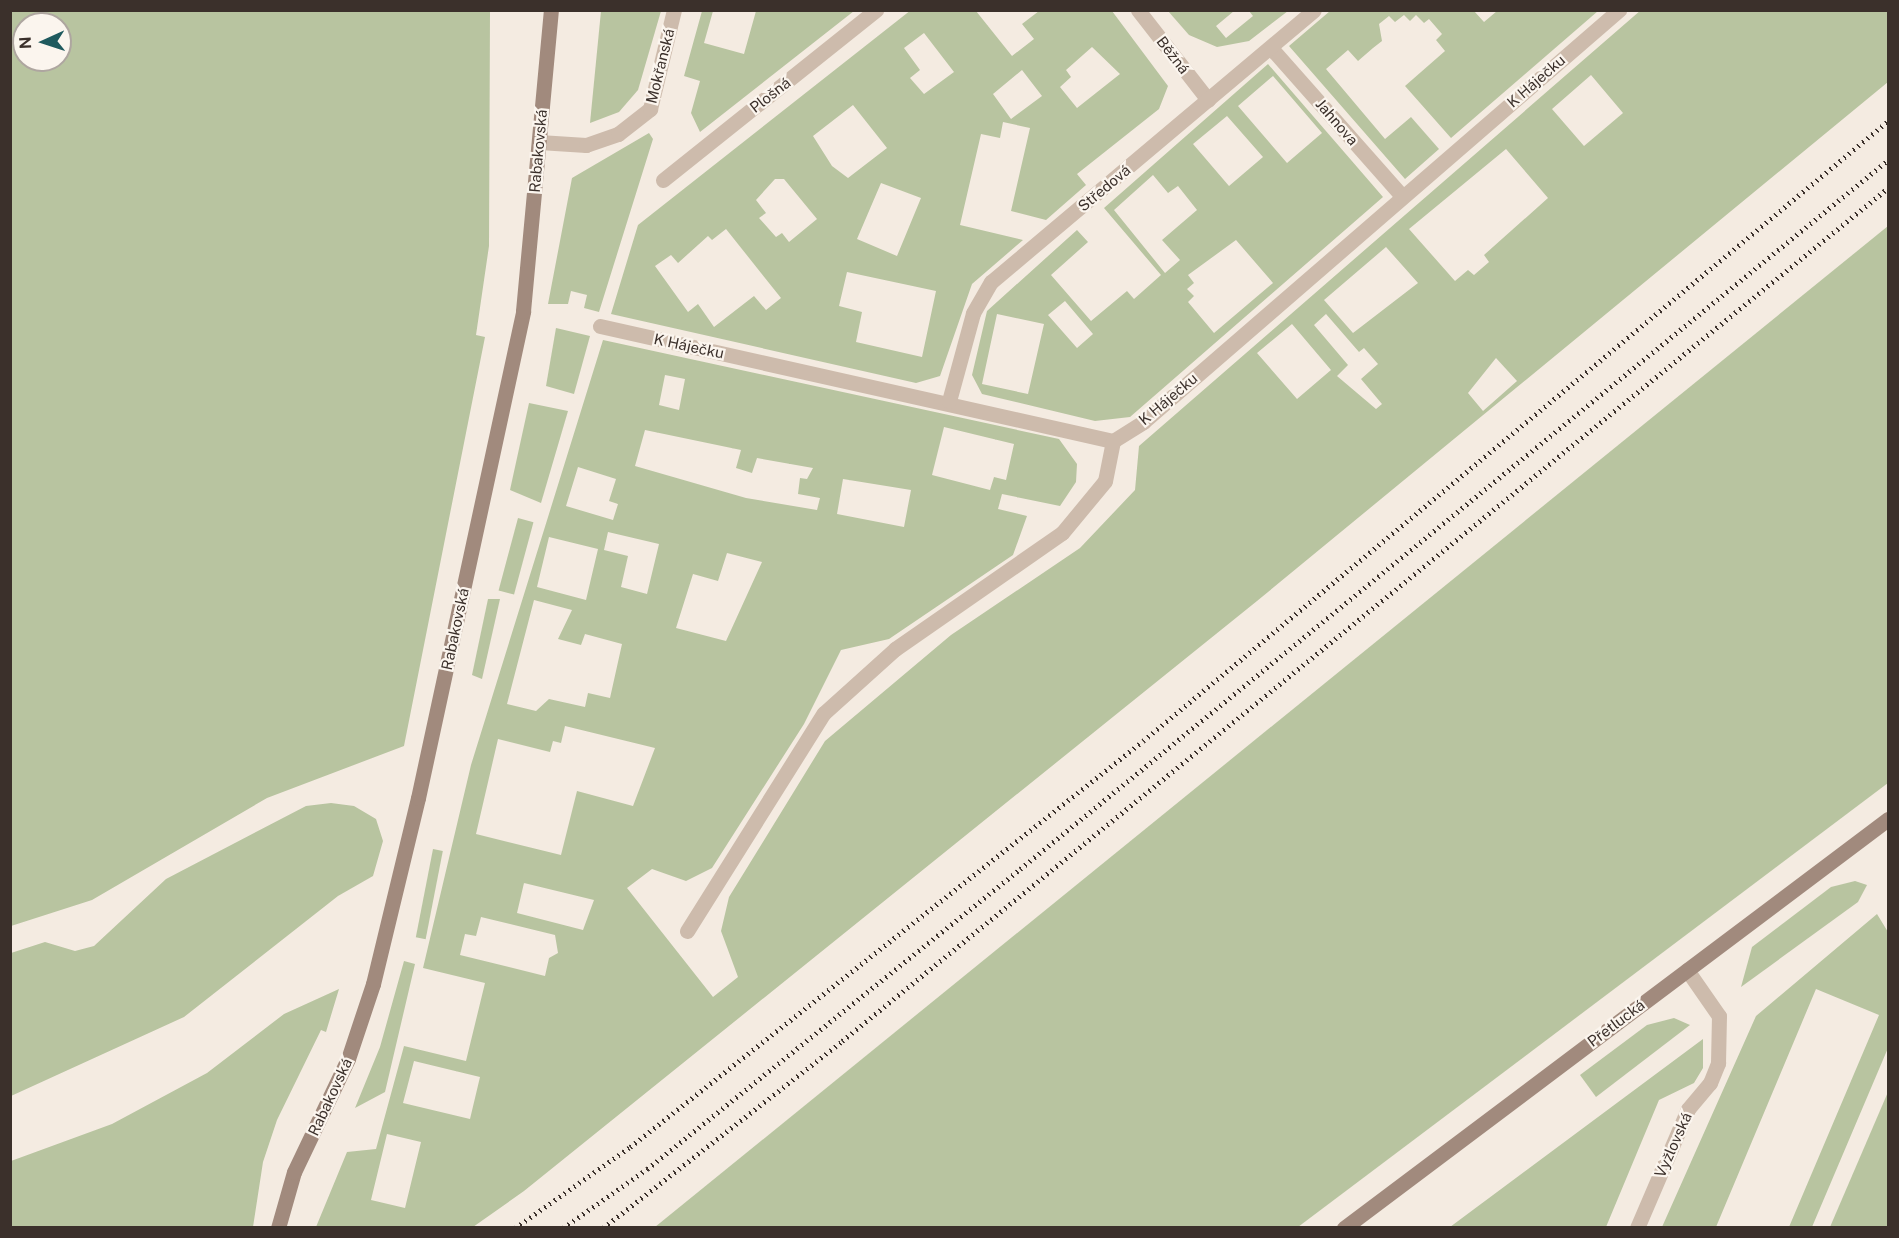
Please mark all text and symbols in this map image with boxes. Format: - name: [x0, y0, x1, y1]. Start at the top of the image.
- north arrow: [12, 12, 72, 72]
- street label: Mokřanská: [642, 27, 678, 105]
- street label: Běžná: [1153, 33, 1193, 77]
- text: N: [16, 36, 35, 50]
- street label: K Háječku: [1503, 51, 1569, 111]
- street label: Plošná: [746, 74, 794, 116]
- street label: Jahnova: [1312, 95, 1362, 149]
- street label: Rabakovská: [525, 109, 551, 193]
- street label: Středová: [1074, 161, 1134, 215]
- street label: K Háječku: [652, 330, 726, 362]
- street label: K Háječku: [1135, 369, 1201, 429]
- street label: Rabakovská: [438, 586, 472, 672]
- street label: Přetlucká: [1584, 996, 1648, 1050]
- street label: Rabakovská: [304, 1055, 356, 1139]
- street label: Vyžlovská: [1651, 1110, 1695, 1180]

